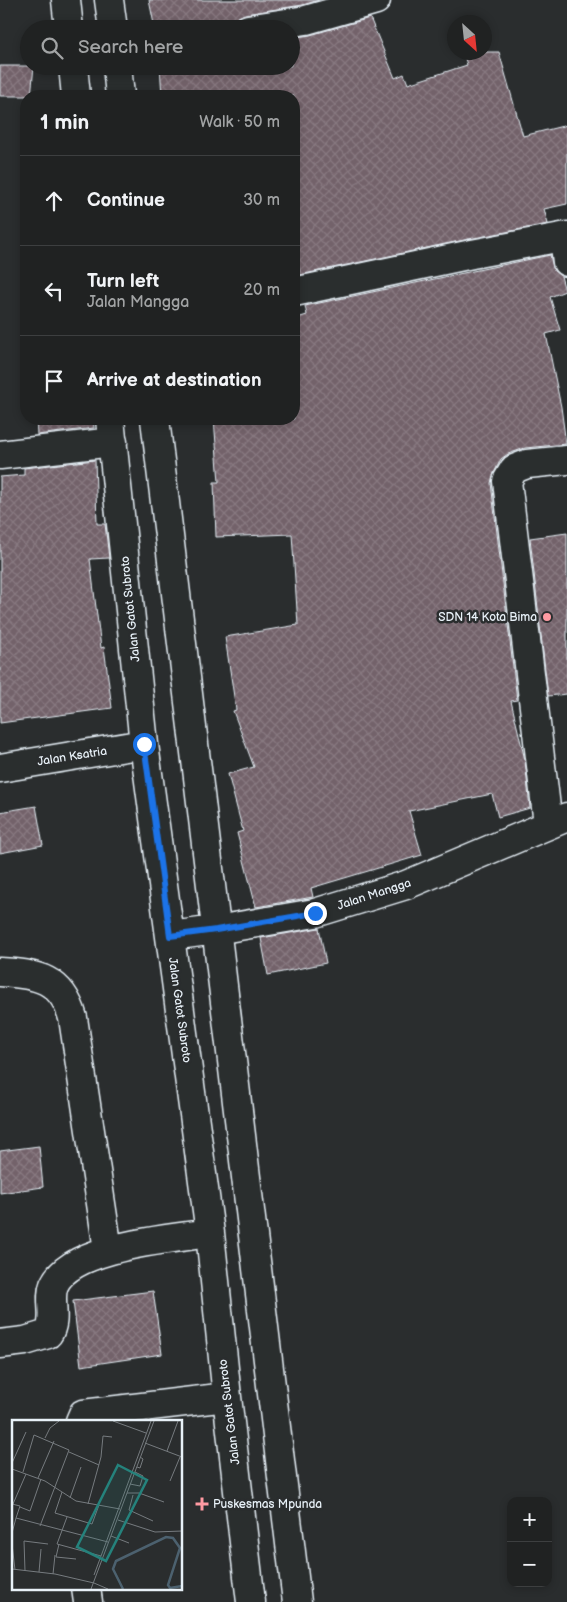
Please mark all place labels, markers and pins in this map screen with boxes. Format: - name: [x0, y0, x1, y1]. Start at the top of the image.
- place label: SDN 14 Kota Bima: [438, 610, 537, 625]
- marker: SDN 14 Kota Bima: [541, 611, 553, 623]
- marker: Puskesmas Mpunda: [195, 1497, 209, 1511]
- place label: Puskesmas Mpunda: [213, 1497, 322, 1512]

